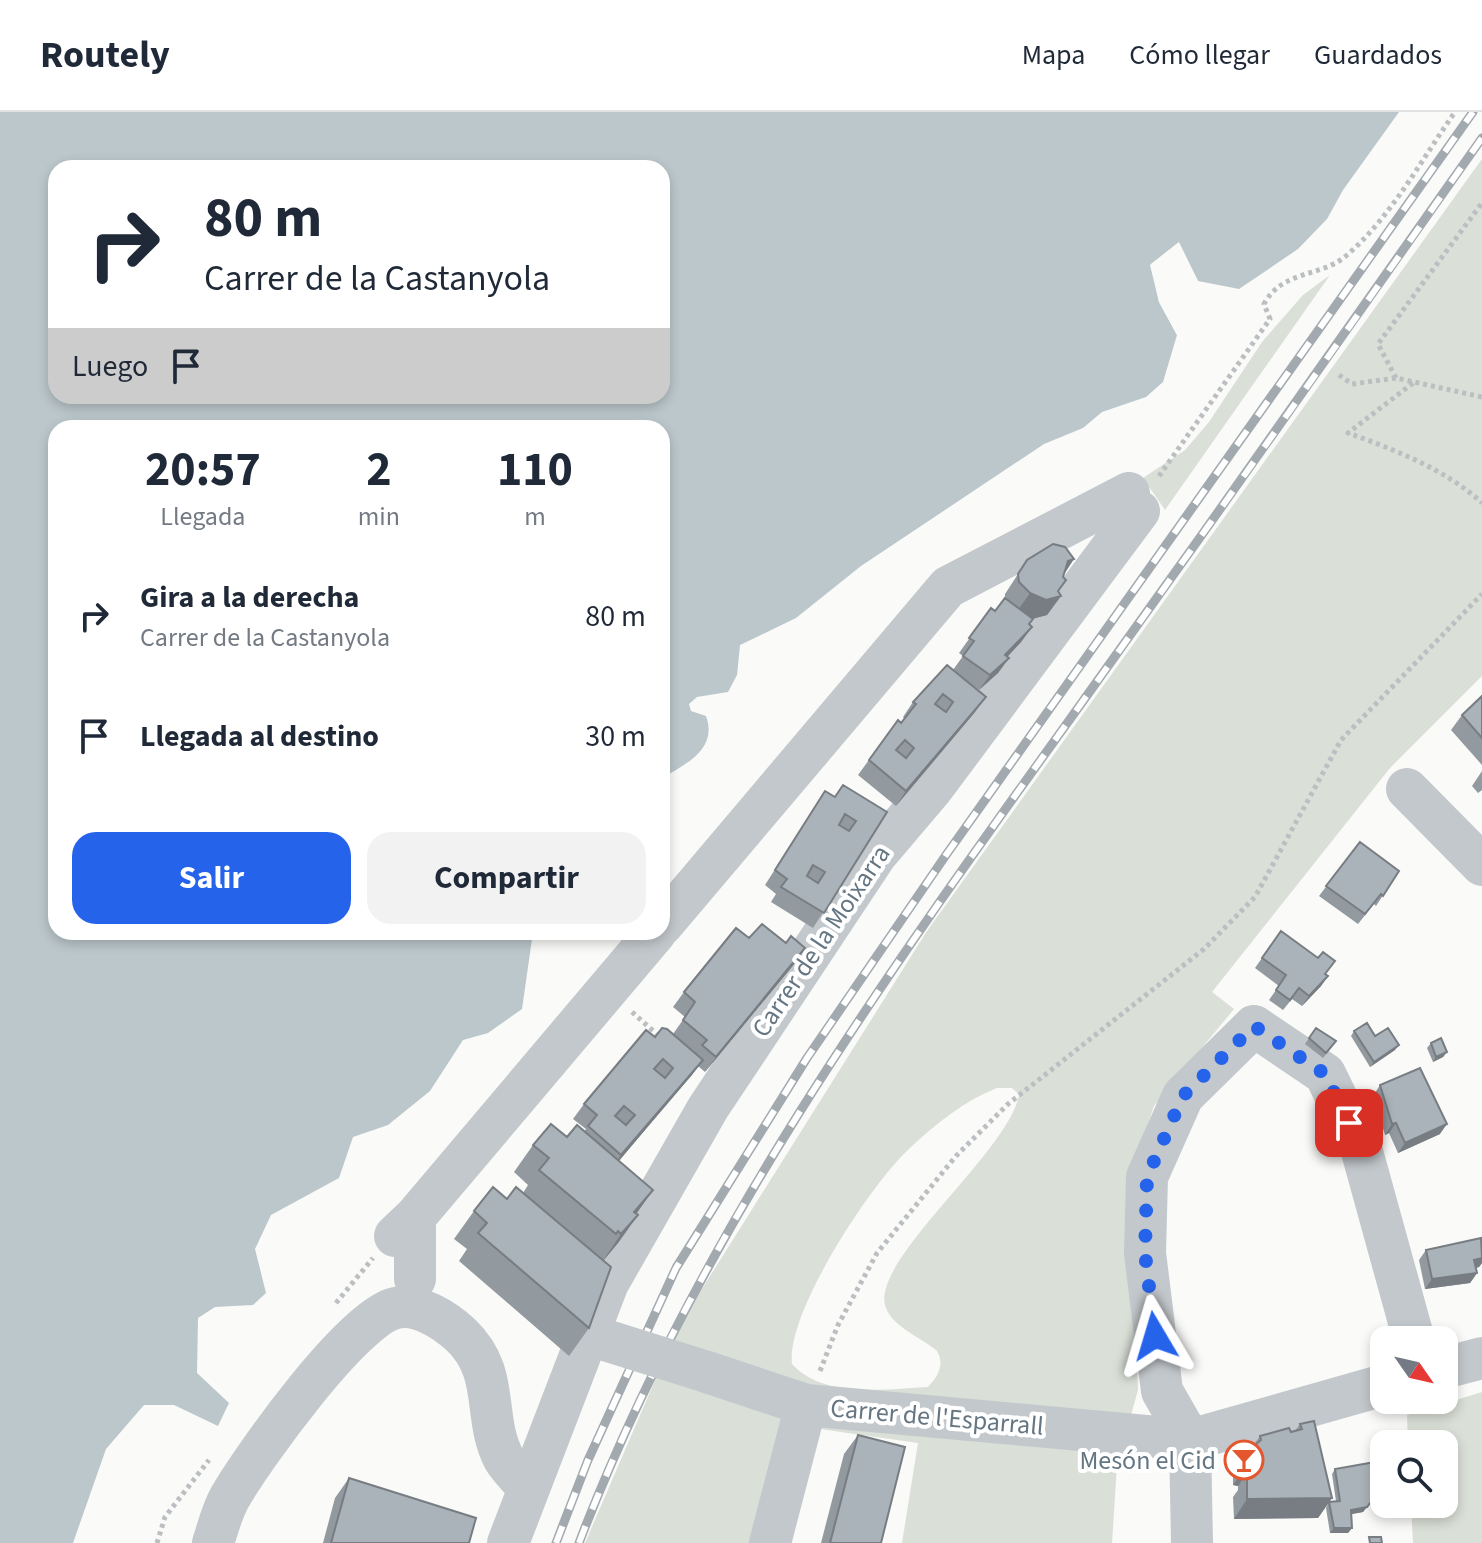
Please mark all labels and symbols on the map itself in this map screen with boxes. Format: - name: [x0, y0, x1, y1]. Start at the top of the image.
- street label: Carrer de la Moixarra: [743, 838, 899, 1044]
- pin: [1315, 1089, 1383, 1157]
- position arrow: [1113, 1294, 1197, 1378]
- north arrow: [1370, 1326, 1458, 1414]
- street label: Carrer de l'Esparrall: [829, 1389, 1045, 1445]
- bar icon: Mesón el Cid: [1223, 1439, 1265, 1481]
- place label: Mesón el Cid: [1079, 1442, 1216, 1479]

